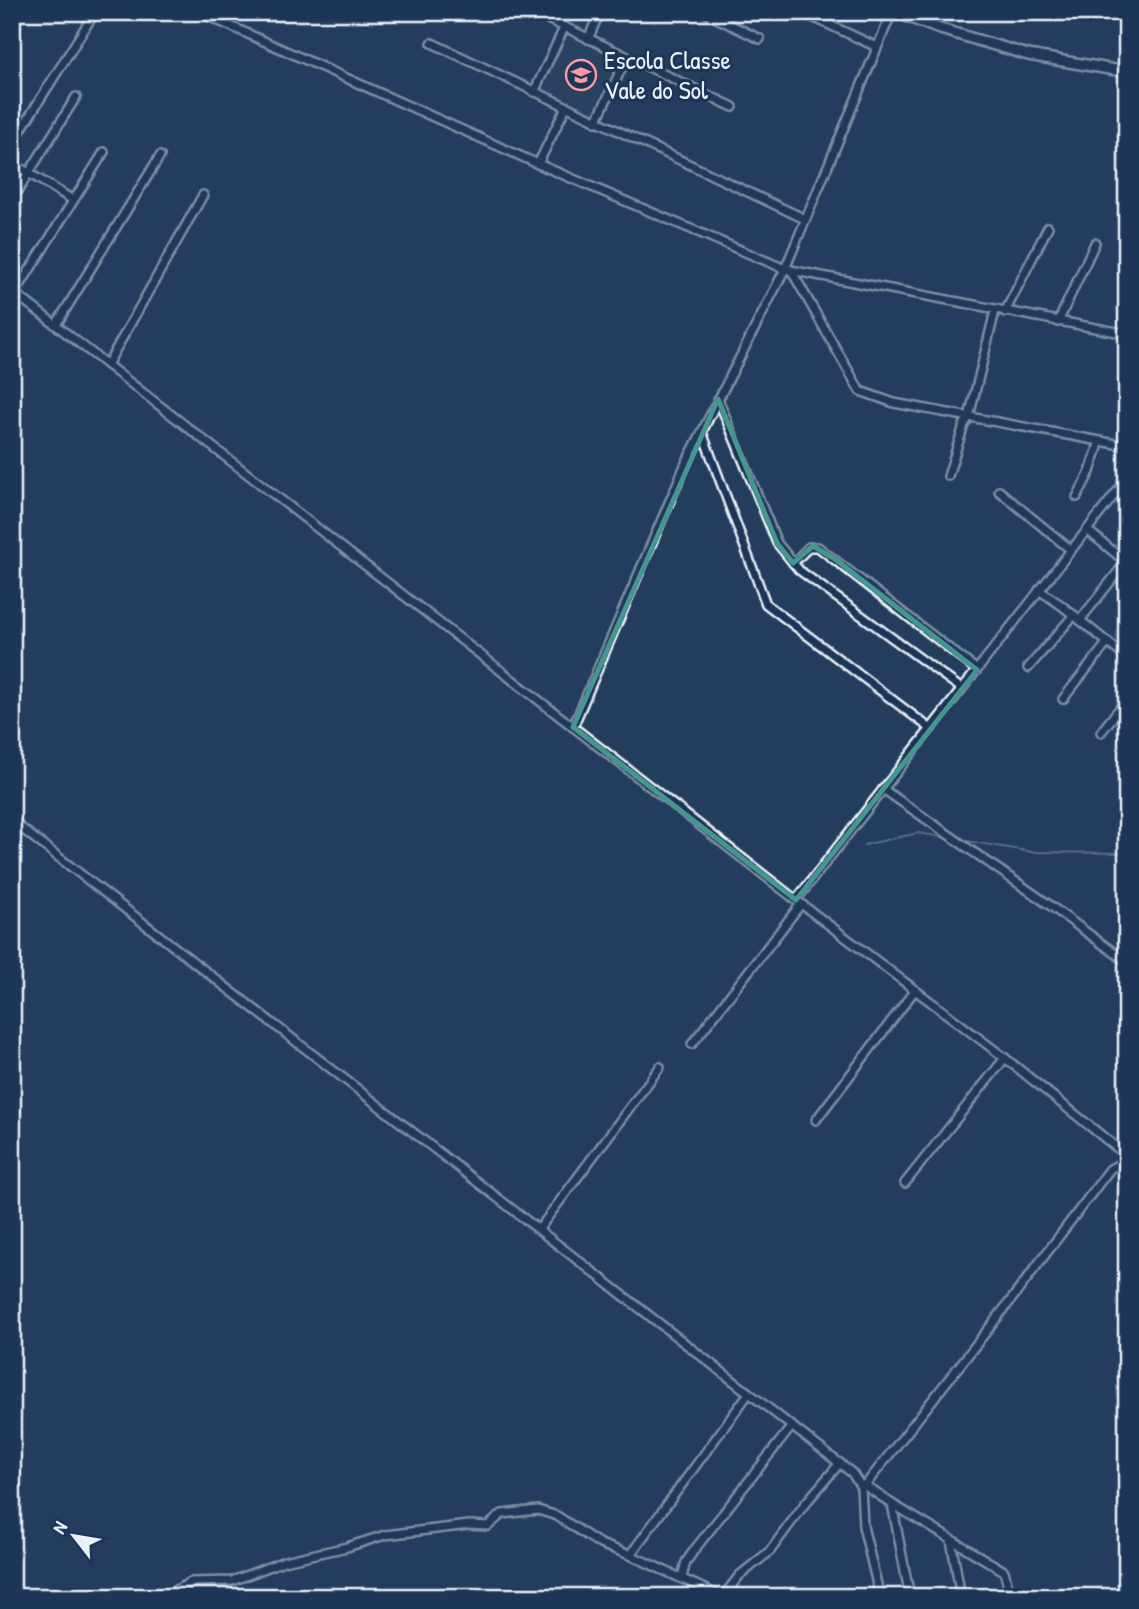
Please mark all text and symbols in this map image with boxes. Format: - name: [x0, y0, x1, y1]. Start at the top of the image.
- place label: Escola Classe Vale do Sol: [604, 42, 731, 107]
- school or university icon: Escola Classe Vale do Sol: [564, 58, 598, 92]
- north arrow: [38, 1500, 108, 1570]
- text: N: [46, 1516, 73, 1538]

